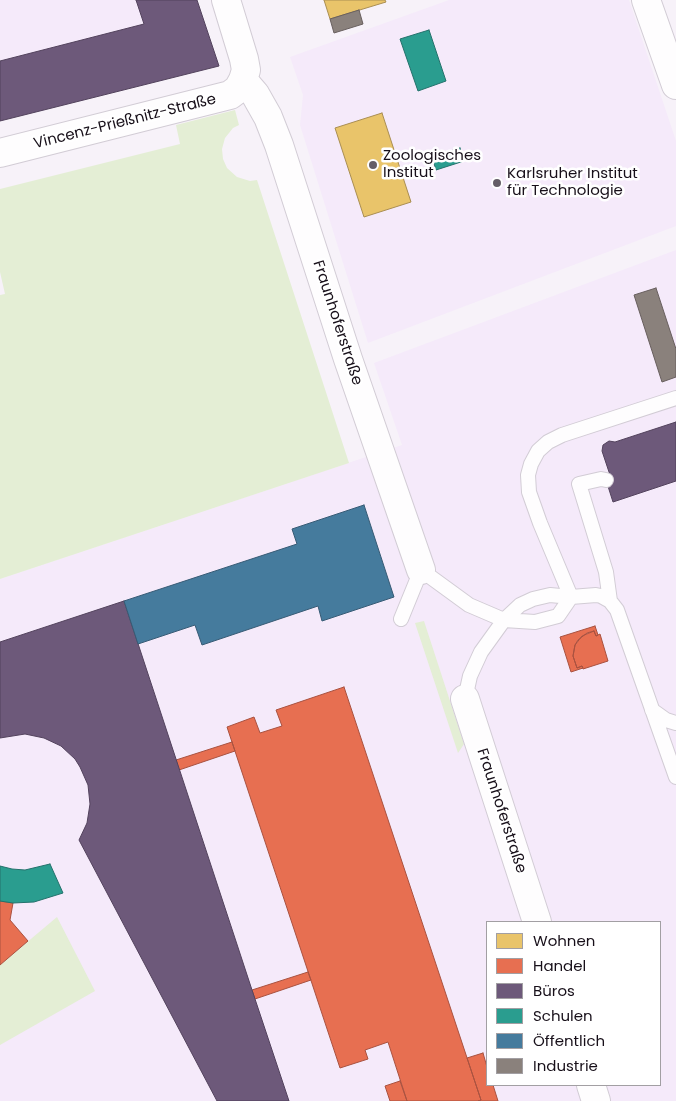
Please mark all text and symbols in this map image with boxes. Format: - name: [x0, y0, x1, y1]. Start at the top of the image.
- street label: Vincenz-Prießnitz-Straße: [32, 91, 218, 153]
- place label: Zoologisches Institut: [383, 147, 481, 182]
- marker: Zoologisches Institut: [367, 159, 379, 171]
- place label: Karlsruher Institut für Technologie: [507, 165, 638, 200]
- marker: Karlsruher Institut für Technologie: [491, 177, 503, 189]
- street label: Fraunhoferstraße: [308, 258, 366, 388]
- street label: Fraunhoferstraße: [472, 746, 530, 876]
- legend: [486, 921, 661, 1086]
- text: Wohnen: [533, 930, 595, 951]
- text: Handel: [533, 955, 586, 976]
- text: Büros: [533, 980, 575, 1001]
- text: Schulen: [533, 1005, 593, 1026]
- text: Öffentlich: [533, 1030, 605, 1051]
- text: Industrie: [533, 1055, 598, 1076]

